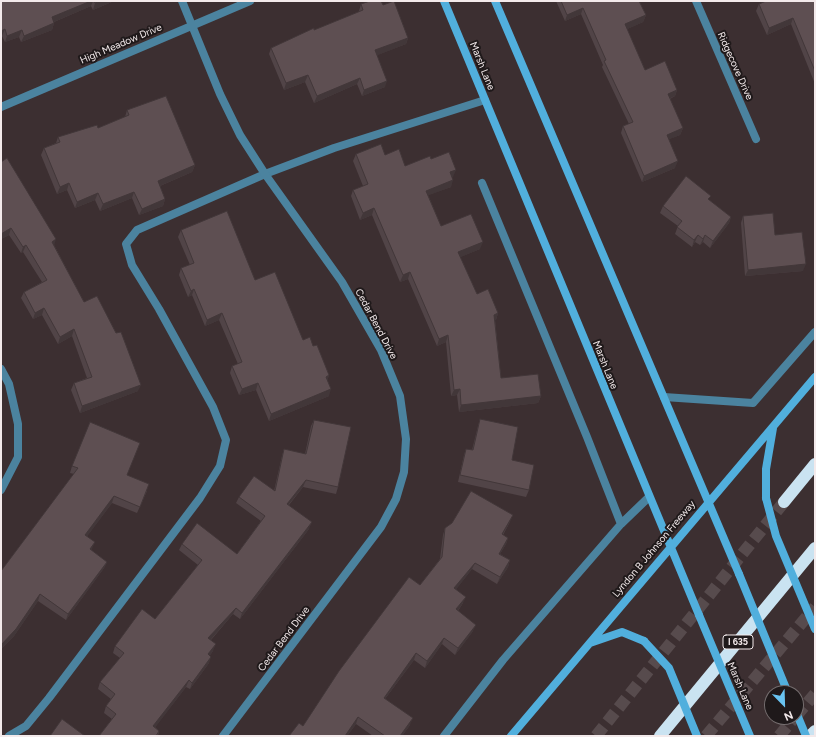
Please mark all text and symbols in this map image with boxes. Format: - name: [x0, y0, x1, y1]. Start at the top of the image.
- street label: High Meadow Drive: [78, 21, 164, 67]
- street label: Ridgecove Drive: [715, 30, 755, 102]
- street label: Marsh Lane: [467, 40, 497, 92]
- street label: Cedar Bend Drive: [352, 287, 400, 361]
- street label: Marsh Lane: [590, 339, 620, 391]
- street label: Lyndon B Johnson Freeway: [610, 498, 698, 600]
- street label: Cedar Bend Drive: [256, 604, 312, 674]
- road number: I 635: [723, 635, 753, 649]
- street label: Marsh Lane: [725, 660, 755, 712]
- north arrow: [764, 685, 804, 725]
- text: N: [782, 708, 795, 723]

